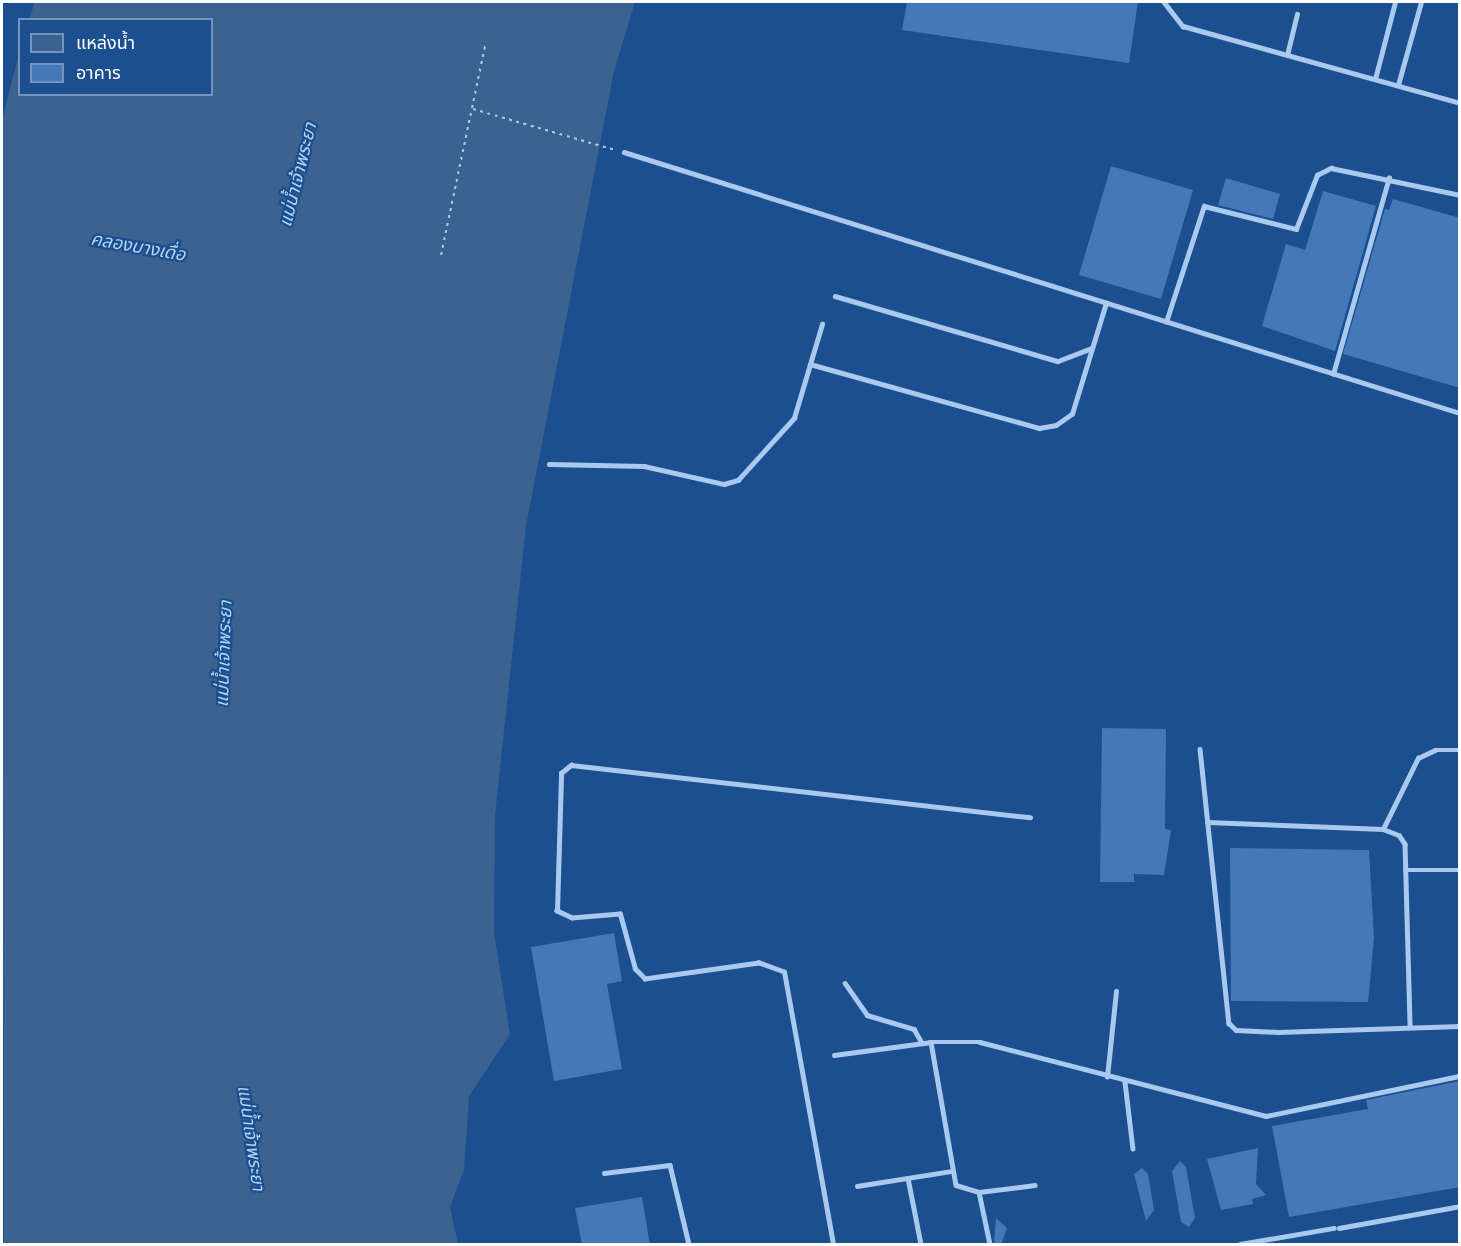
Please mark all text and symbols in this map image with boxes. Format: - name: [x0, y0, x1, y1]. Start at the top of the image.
- legend: [18, 18, 213, 96]
- text: แหล่งน้ำ: [76, 32, 135, 54]
- text: อาคาร: [76, 62, 121, 84]
- water label: แม่น้ำเจ้าพระยา: [275, 121, 321, 229]
- water label: คลองบางเดื่อ: [89, 228, 187, 266]
- water label: แม่น้ำเจ้าพระยา: [211, 600, 237, 708]
- water label: แม่น้ำเจ้าพระยา: [233, 1084, 269, 1192]

